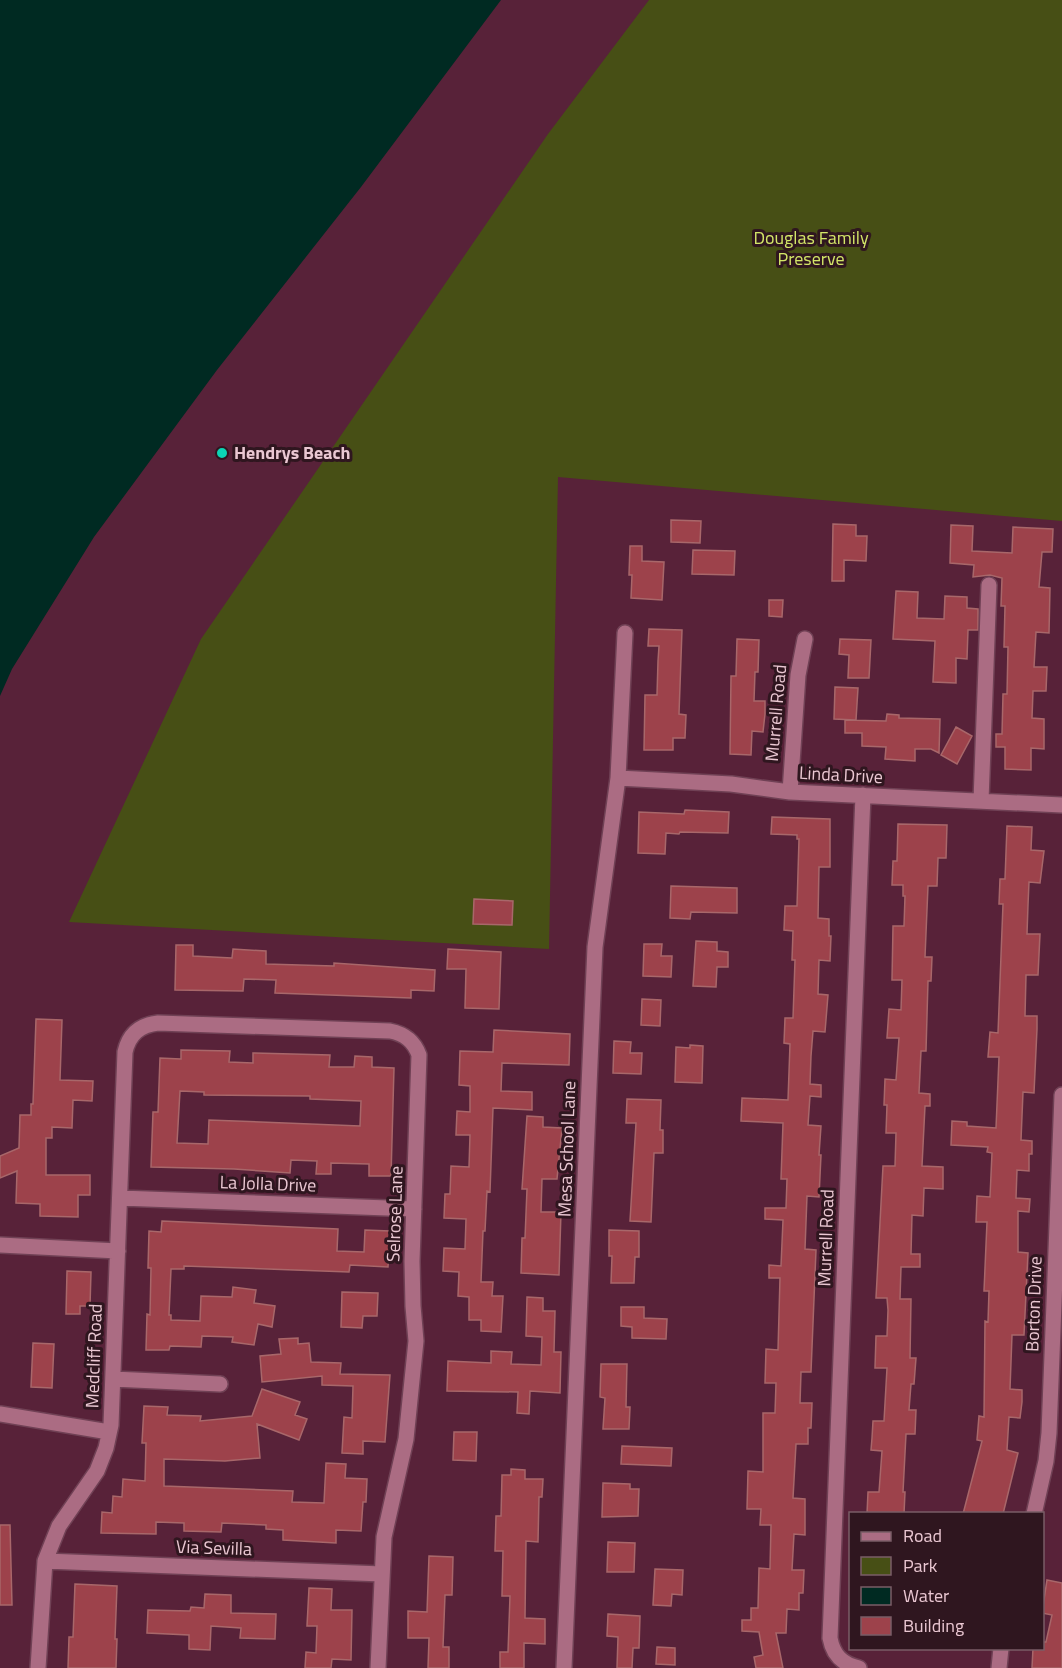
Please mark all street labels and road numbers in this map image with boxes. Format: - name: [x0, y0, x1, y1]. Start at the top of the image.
- street label: Murrell Road: [758, 663, 793, 763]
- street label: Linda Drive: [798, 759, 884, 790]
- street label: Mesa School Lane: [551, 1080, 582, 1218]
- street label: Selrose Lane: [379, 1165, 410, 1263]
- street label: La Jolla Drive: [219, 1168, 317, 1199]
- street label: Murrell Road: [810, 1189, 841, 1287]
- street label: Borton Drive: [1018, 1256, 1049, 1352]
- street label: Medcliff Road: [78, 1303, 109, 1409]
- street label: Via Sevilla: [176, 1533, 252, 1562]

